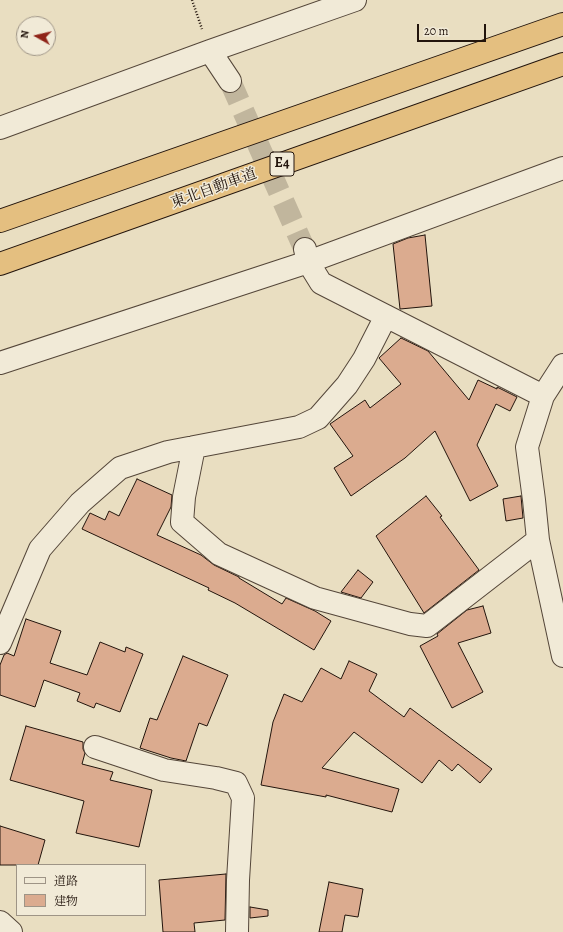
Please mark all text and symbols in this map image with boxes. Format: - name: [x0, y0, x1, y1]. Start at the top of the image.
- north arrow: [16, 16, 56, 56]
- scale bar: [419, 16, 488, 42]
- text: 20 m: [424, 23, 448, 39]
- text: N: [17, 29, 33, 39]
- road number: E4: [270, 152, 294, 176]
- street label: 東北自動車道: [169, 165, 259, 213]
- legend: [16, 864, 146, 916]
- text: 道路: [54, 873, 78, 889]
- text: 建物: [54, 893, 78, 909]

